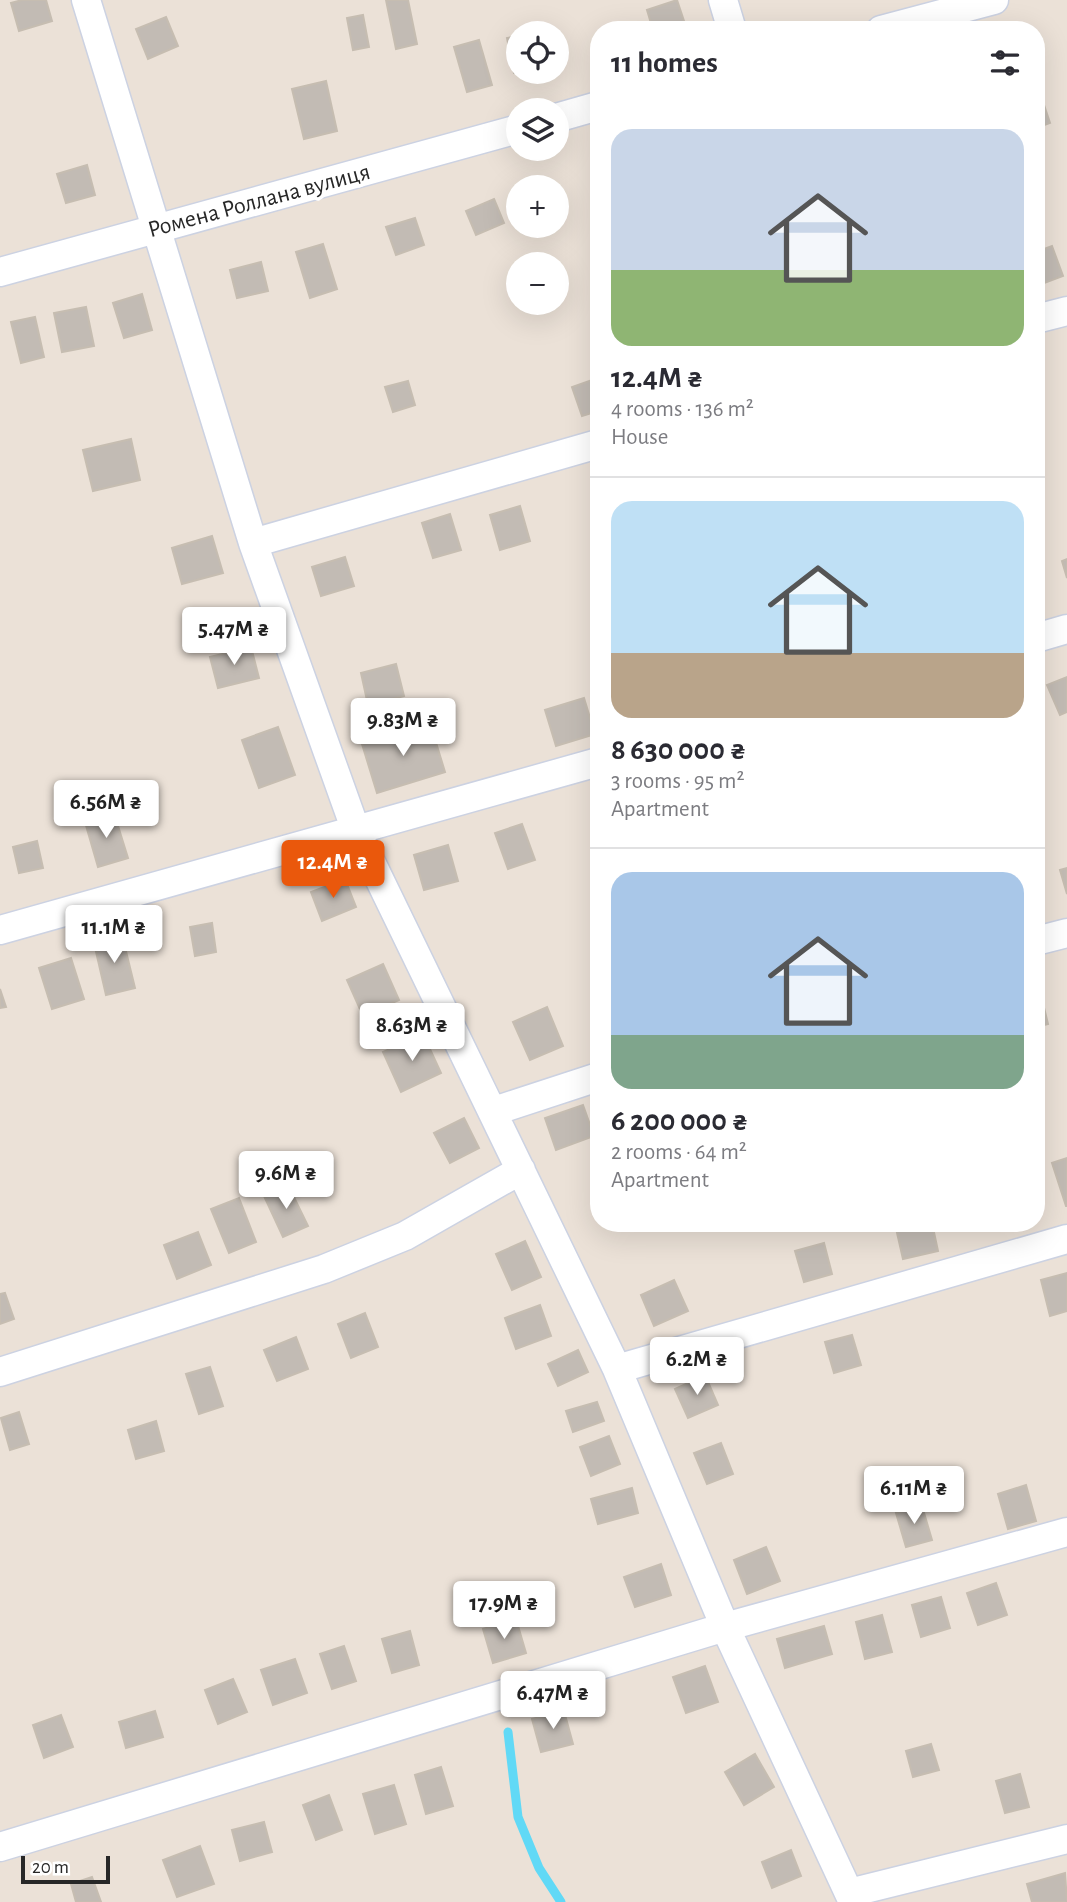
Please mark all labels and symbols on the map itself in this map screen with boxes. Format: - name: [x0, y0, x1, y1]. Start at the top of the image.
- street label: Ромена Роллана вулиця: [145, 160, 373, 242]
- pin: 5.47M ₴: [169, 608, 299, 667]
- pin: 9.83M ₴: [338, 698, 468, 758]
- pin: 6.56M ₴: [41, 780, 171, 840]
- pin: 12.4M ₴: [268, 841, 398, 900]
- pin: 11.1M ₴: [49, 906, 179, 965]
- pin: 8.63M ₴: [347, 1004, 477, 1063]
- pin: 9.6M ₴: [229, 1152, 343, 1211]
- pin: 6.2M ₴: [640, 1338, 754, 1397]
- pin: 6.11M ₴: [849, 1466, 979, 1526]
- pin: 17.9M ₴: [439, 1582, 569, 1641]
- pin: 6.47M ₴: [488, 1672, 618, 1731]
- scale bar: [21, 1853, 110, 1885]

